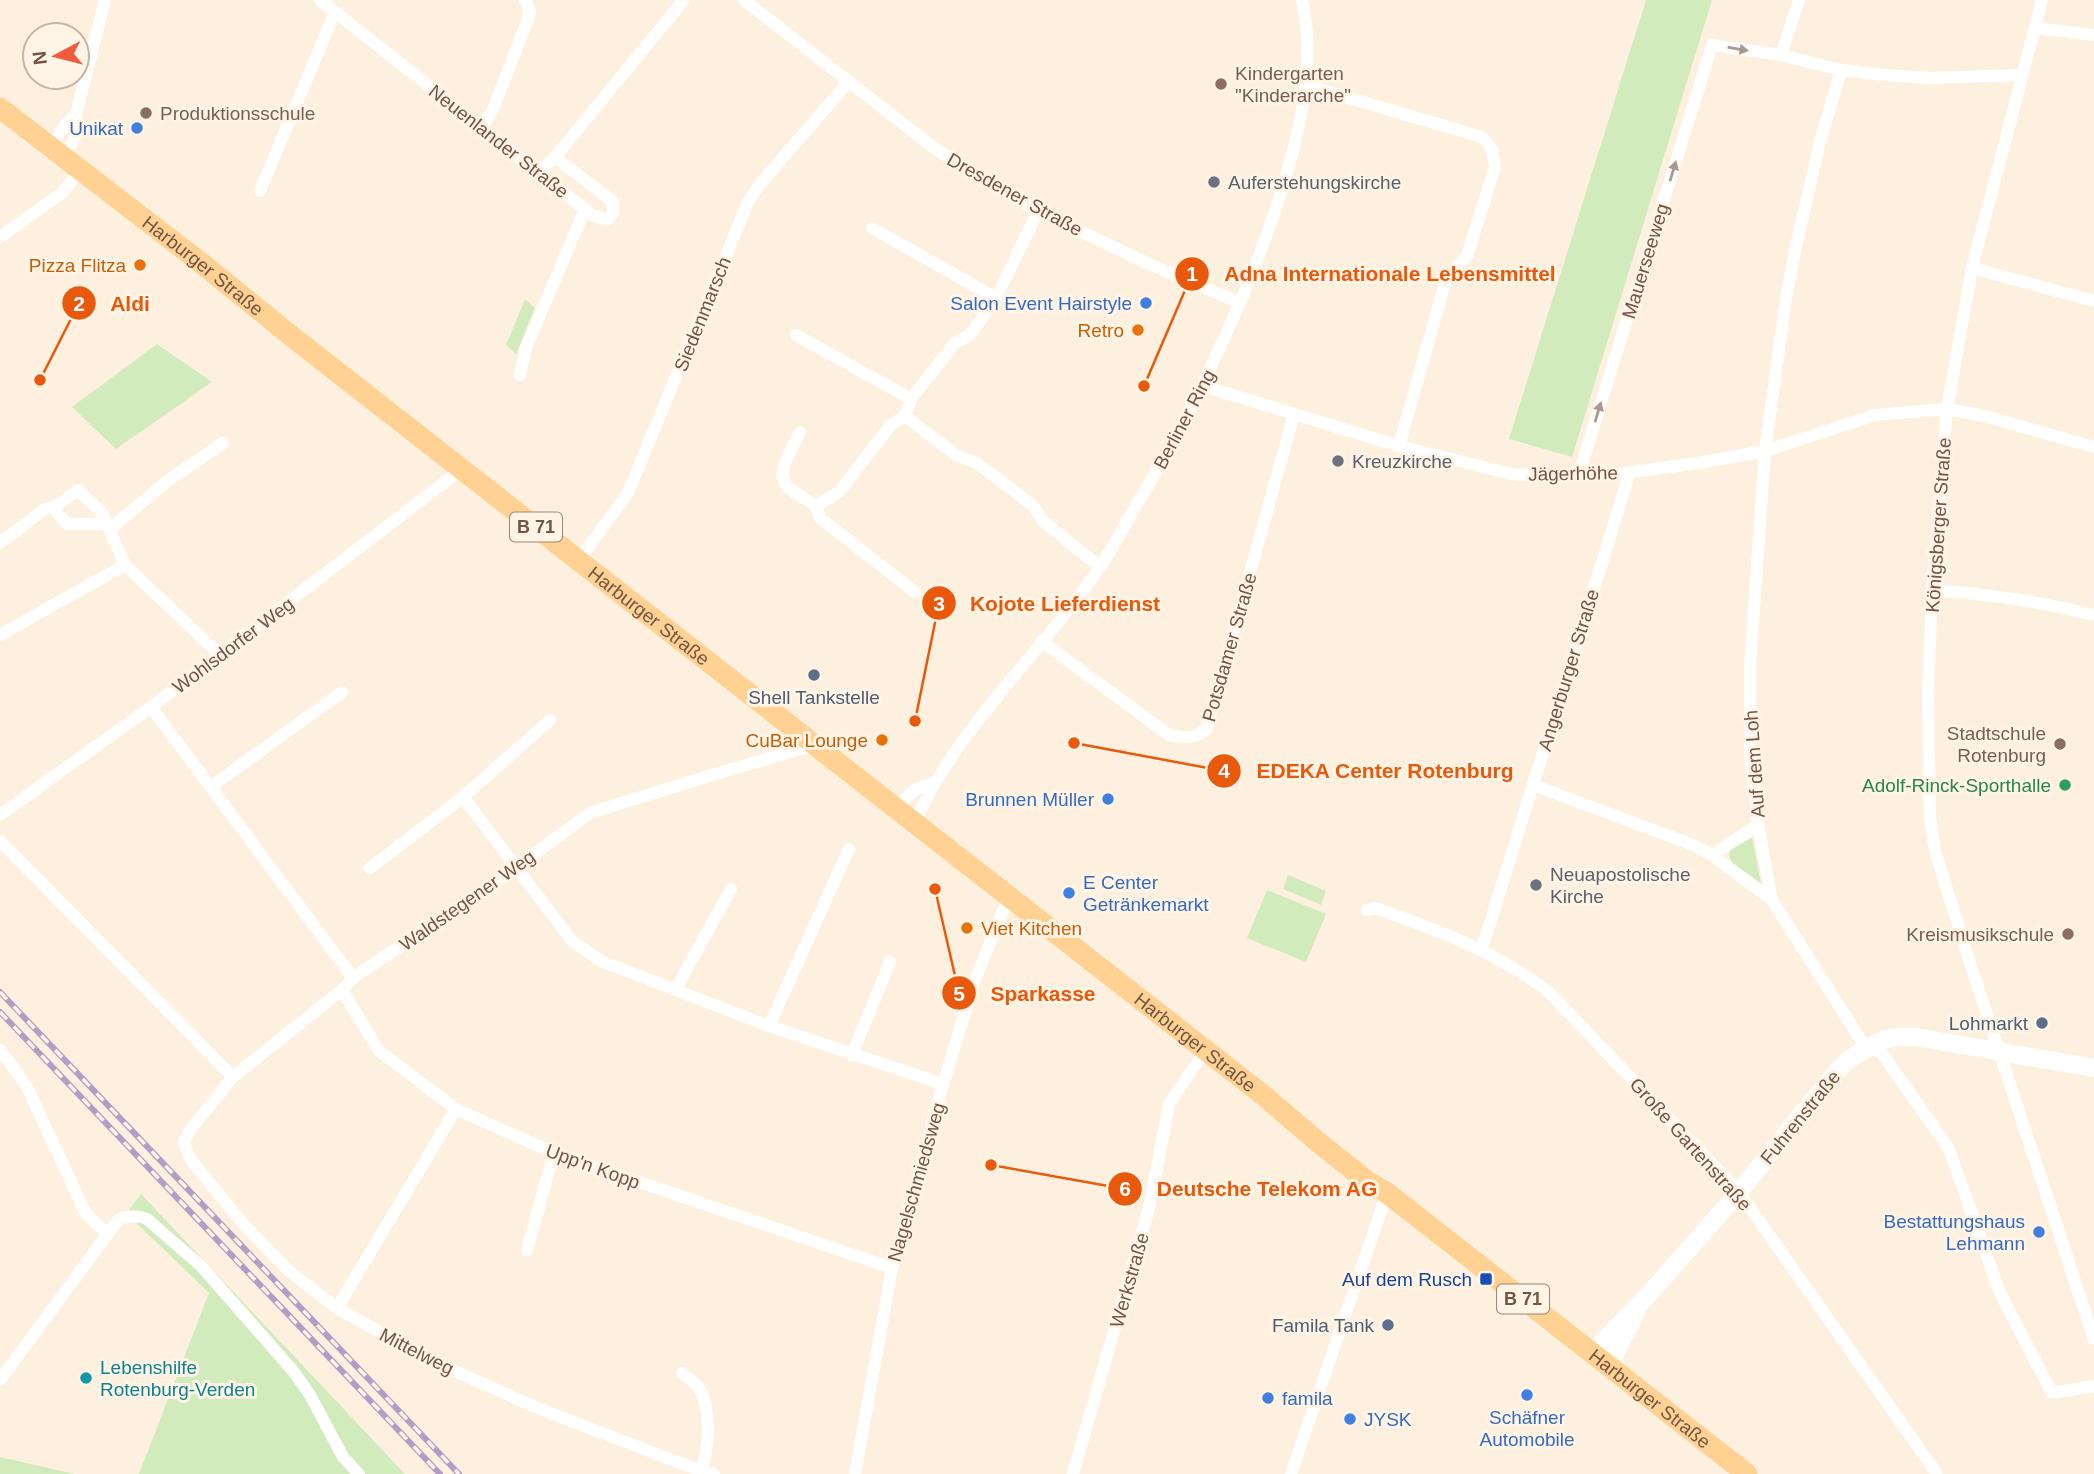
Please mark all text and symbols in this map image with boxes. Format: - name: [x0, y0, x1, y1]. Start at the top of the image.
- north arrow: [21, 21, 91, 91]
- one-way arrow: [1727, 44, 1749, 55]
- text: N: [28, 50, 51, 66]
- place label: Kindergarten "Kinderarche": [1235, 63, 1351, 106]
- marker: Kindergarten "Kinderarche": [1213, 76, 1229, 92]
- street label: Neuenlander Straße: [425, 80, 573, 202]
- place label: Produktionsschule: [160, 103, 315, 124]
- marker: Produktionsschule: [138, 105, 154, 121]
- place label: Unikat: [69, 118, 124, 139]
- marker: Unikat: [129, 120, 145, 136]
- street label: Dresdener Straße: [944, 149, 1086, 240]
- one-way arrow: [1668, 160, 1679, 181]
- place label: Auferstehungskirche: [1228, 172, 1401, 193]
- marker: Auferstehungskirche: [1206, 174, 1222, 190]
- street label: Mauerseeweg: [1618, 201, 1673, 321]
- street label: Harburger Straße: [138, 212, 267, 320]
- callout: Adna Internationale Lebensmittel: [1175, 253, 1569, 295]
- street label: Siedenmarsch: [670, 254, 735, 374]
- place label: Pizza Flitza: [29, 255, 126, 276]
- marker: Pizza Flitza: [132, 257, 148, 273]
- text: 1: [1186, 262, 1198, 285]
- text: Adna Internationale Lebensmittel: [1224, 262, 1556, 285]
- callout: Aldi: [61, 282, 164, 324]
- text: 2: [73, 292, 85, 315]
- text: Aldi: [110, 292, 150, 315]
- place label: Salon Event Hairstyle: [950, 293, 1132, 314]
- marker: Salon Event Hairstyle: [1138, 295, 1154, 311]
- place label: Retro: [1078, 320, 1124, 341]
- marker: Retro: [1130, 322, 1146, 338]
- street label: Berliner Ring: [1149, 366, 1219, 473]
- one-way arrow: [1594, 401, 1604, 422]
- street label: Königsberger Straße: [1922, 437, 1955, 613]
- place label: Kreuzkirche: [1352, 451, 1452, 472]
- marker: Kreuzkirche: [1330, 453, 1346, 469]
- street label: Jägerhöhe: [1528, 462, 1618, 485]
- road number: B 71: [510, 512, 562, 542]
- street label: Harburger Straße: [584, 562, 714, 670]
- street label: Potsdamer Straße: [1198, 570, 1261, 724]
- callout: Kojote Lieferdienst: [921, 582, 1174, 624]
- street label: Angerburger Straße: [1534, 587, 1603, 754]
- text: 3: [933, 592, 945, 615]
- text: Kojote Lieferdienst: [970, 592, 1160, 615]
- street label: Wohlsdorfer Weg: [169, 593, 298, 698]
- marker: Shell Tankstelle: [806, 667, 822, 683]
- place label: Shell Tankstelle: [748, 687, 880, 708]
- street label: Auf dem Loh: [1740, 709, 1769, 818]
- place label: Stadtschule Rotenburg: [1947, 723, 2046, 766]
- place label: CuBar Lounge: [745, 730, 868, 751]
- marker: CuBar Lounge: [874, 732, 890, 748]
- marker: Stadtschule Rotenburg: [2052, 736, 2068, 752]
- callout: EDEKA Center Rotenburg: [1207, 750, 1527, 792]
- text: 4: [1218, 759, 1230, 782]
- text: EDEKA Center Rotenburg: [1256, 759, 1514, 782]
- place label: Adolf-Rinck-Sporthalle: [1862, 775, 2051, 796]
- marker: Adolf-Rinck-Sporthalle: [2057, 777, 2073, 793]
- place label: Brunnen Müller: [965, 789, 1095, 810]
- marker: Brunnen Müller: [1100, 791, 1116, 807]
- street label: Waldstegener Weg: [396, 846, 539, 955]
- place label: Neuapostolische Kirche: [1550, 864, 1690, 907]
- place label: E Center Getränkemarkt: [1083, 872, 1209, 915]
- marker: Neuapostolische Kirche: [1528, 877, 1544, 893]
- marker: E Center Getränkemarkt: [1061, 885, 1077, 901]
- place label: Viet Kitchen: [981, 918, 1082, 939]
- marker: Viet Kitchen: [959, 920, 975, 936]
- place label: Kreismusikschule: [1906, 924, 2054, 945]
- marker: Kreismusikschule: [2060, 926, 2076, 942]
- callout: Sparkasse: [941, 972, 1109, 1014]
- text: 5: [953, 982, 965, 1005]
- text: Sparkasse: [990, 982, 1096, 1005]
- street label: Harburger Straße: [1130, 989, 1260, 1096]
- place label: Lohmarkt: [1949, 1013, 2029, 1034]
- marker: Lohmarkt: [2034, 1015, 2050, 1031]
- street label: Fuhrenstraße: [1756, 1066, 1844, 1168]
- street label: Große Gartenstraße: [1626, 1074, 1756, 1215]
- street label: Nagelschmiedsweg: [884, 1100, 949, 1264]
- street label: Upp'n Kopp: [543, 1140, 643, 1193]
- callout: Deutsche Telekom AG: [1108, 1168, 1392, 1210]
- text: 6: [1119, 1177, 1131, 1200]
- text: Deutsche Telekom AG: [1157, 1177, 1377, 1200]
- place label: Bestattungshaus Lehmann: [1883, 1211, 2025, 1254]
- marker: Bestattungshaus Lehmann: [2031, 1224, 2047, 1240]
- street label: Werkstraße: [1106, 1230, 1153, 1330]
- place label: Auf dem Rusch: [1342, 1269, 1472, 1290]
- marker: Auf dem Rusch: [1478, 1271, 1494, 1287]
- road number: B 71: [1497, 1284, 1549, 1314]
- place label: Famila Tank: [1272, 1315, 1374, 1336]
- marker: Famila Tank: [1380, 1317, 1396, 1333]
- street label: Mittelweg: [376, 1324, 457, 1379]
- street label: Harburger Straße: [1585, 1345, 1715, 1453]
- place label: Lebenshilfe Rotenburg-Verden: [100, 1357, 255, 1400]
- marker: Lebenshilfe Rotenburg-Verden: [78, 1370, 94, 1386]
- marker: Schäfner Automobile: [1519, 1387, 1535, 1403]
- place label: famila: [1282, 1388, 1333, 1409]
- marker: famila: [1260, 1390, 1276, 1406]
- place label: Schäfner Automobile: [1479, 1407, 1575, 1450]
- place label: JYSK: [1364, 1409, 1412, 1430]
- marker: JYSK: [1342, 1411, 1358, 1427]

